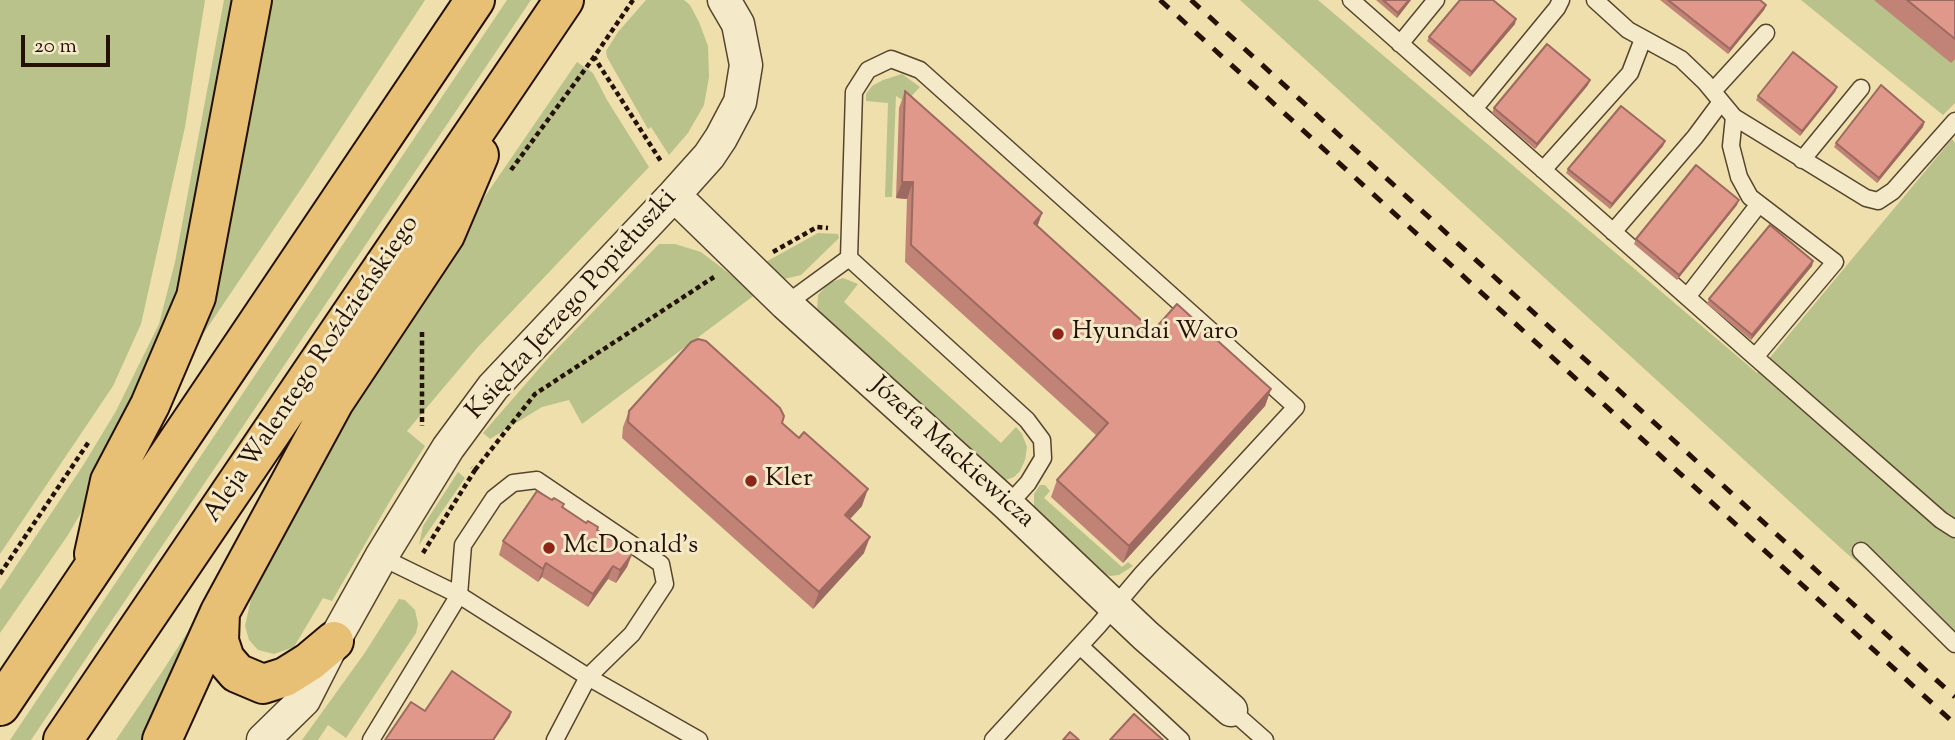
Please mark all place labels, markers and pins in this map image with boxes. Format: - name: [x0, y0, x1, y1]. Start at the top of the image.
- place label: Hyundai Waro: [1072, 318, 1238, 350]
- marker: Hyundai Waro: [1050, 326, 1066, 342]
- place label: Kler: [765, 465, 813, 497]
- marker: Kler: [743, 473, 759, 489]
- place label: McDonald's: [563, 532, 698, 564]
- marker: McDonald's: [541, 540, 557, 556]

